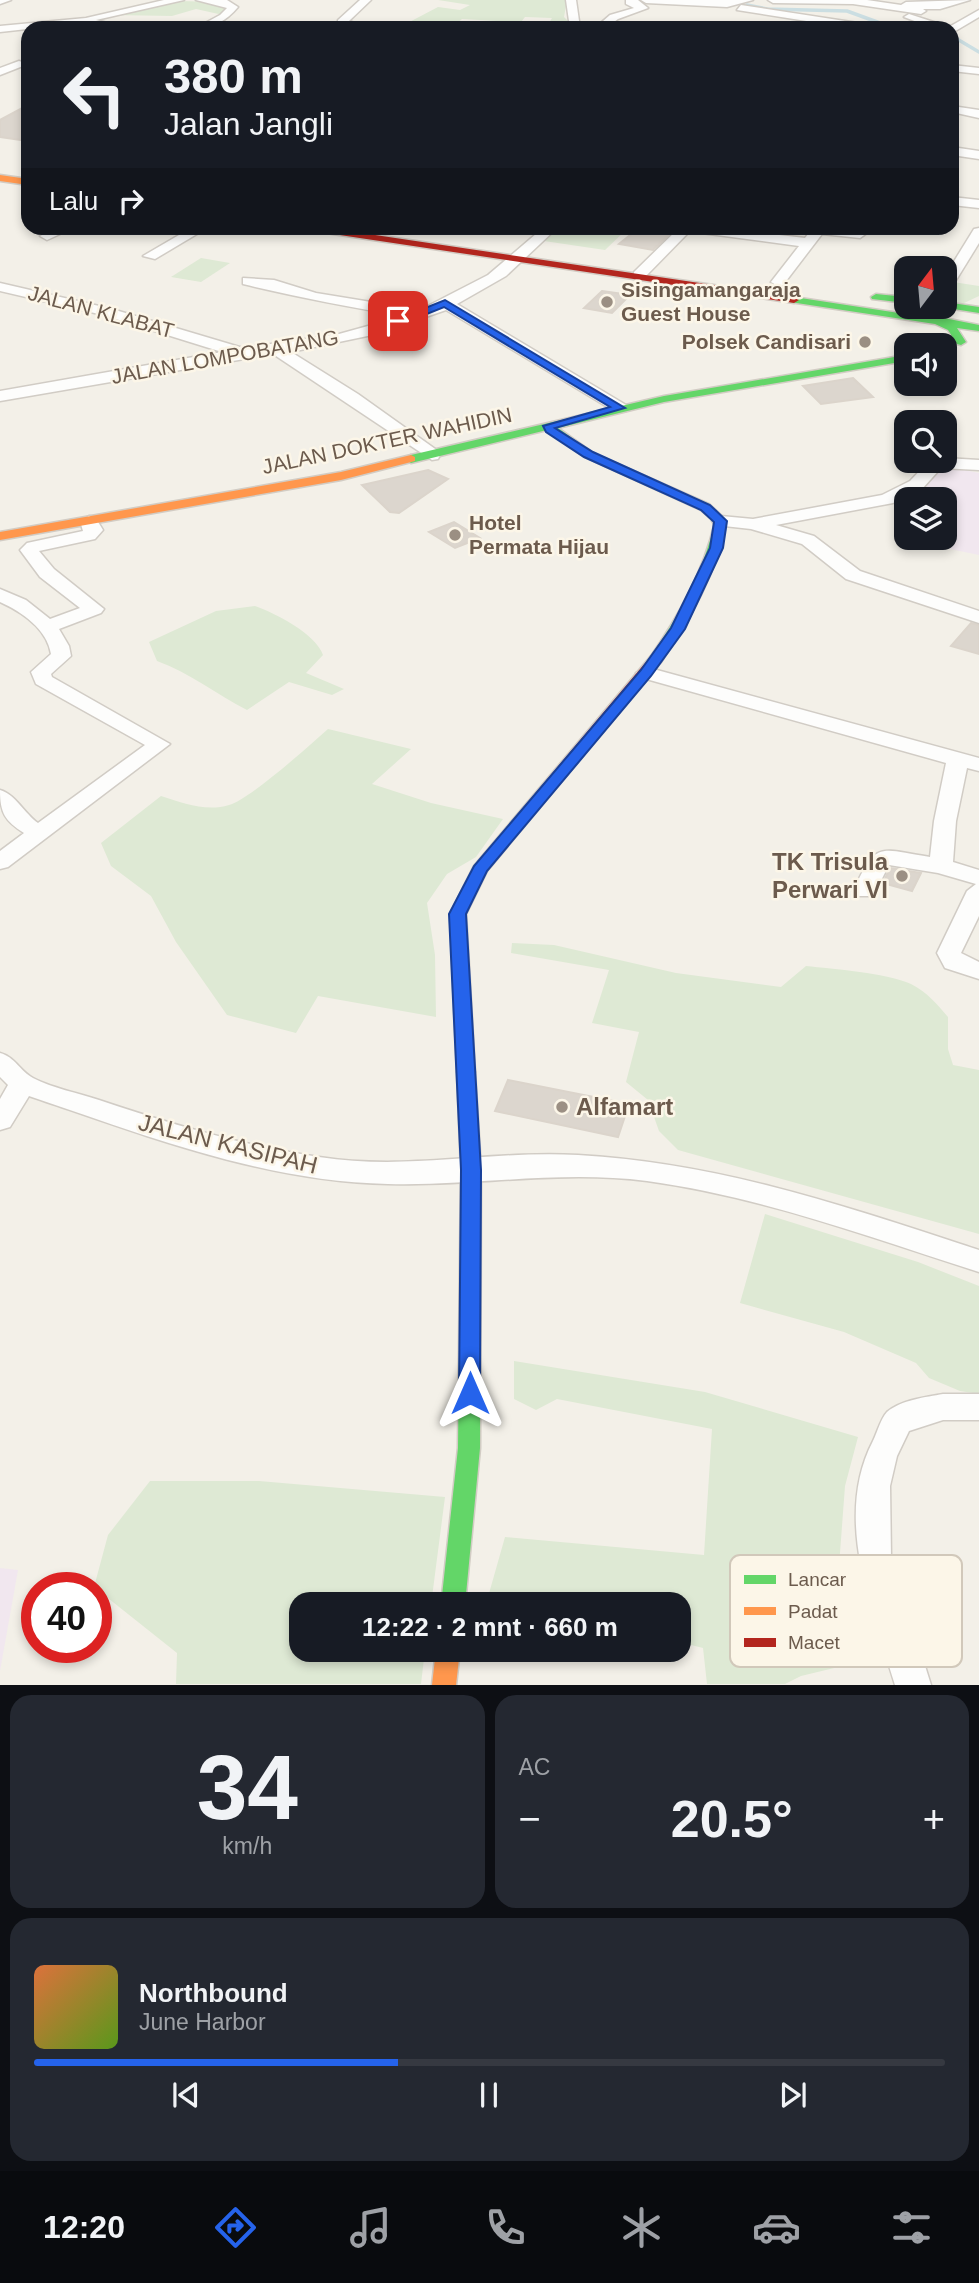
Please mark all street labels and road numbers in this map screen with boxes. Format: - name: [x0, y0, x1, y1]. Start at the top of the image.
- street label: JALAN KLABAT: [26, 281, 177, 342]
- street label: JALAN LOMPOBATANG: [110, 325, 340, 388]
- street label: JALAN DOKTER WAHIDIN: [260, 403, 514, 478]
- street label: JALAN KASIPAH: [136, 1108, 320, 1179]

